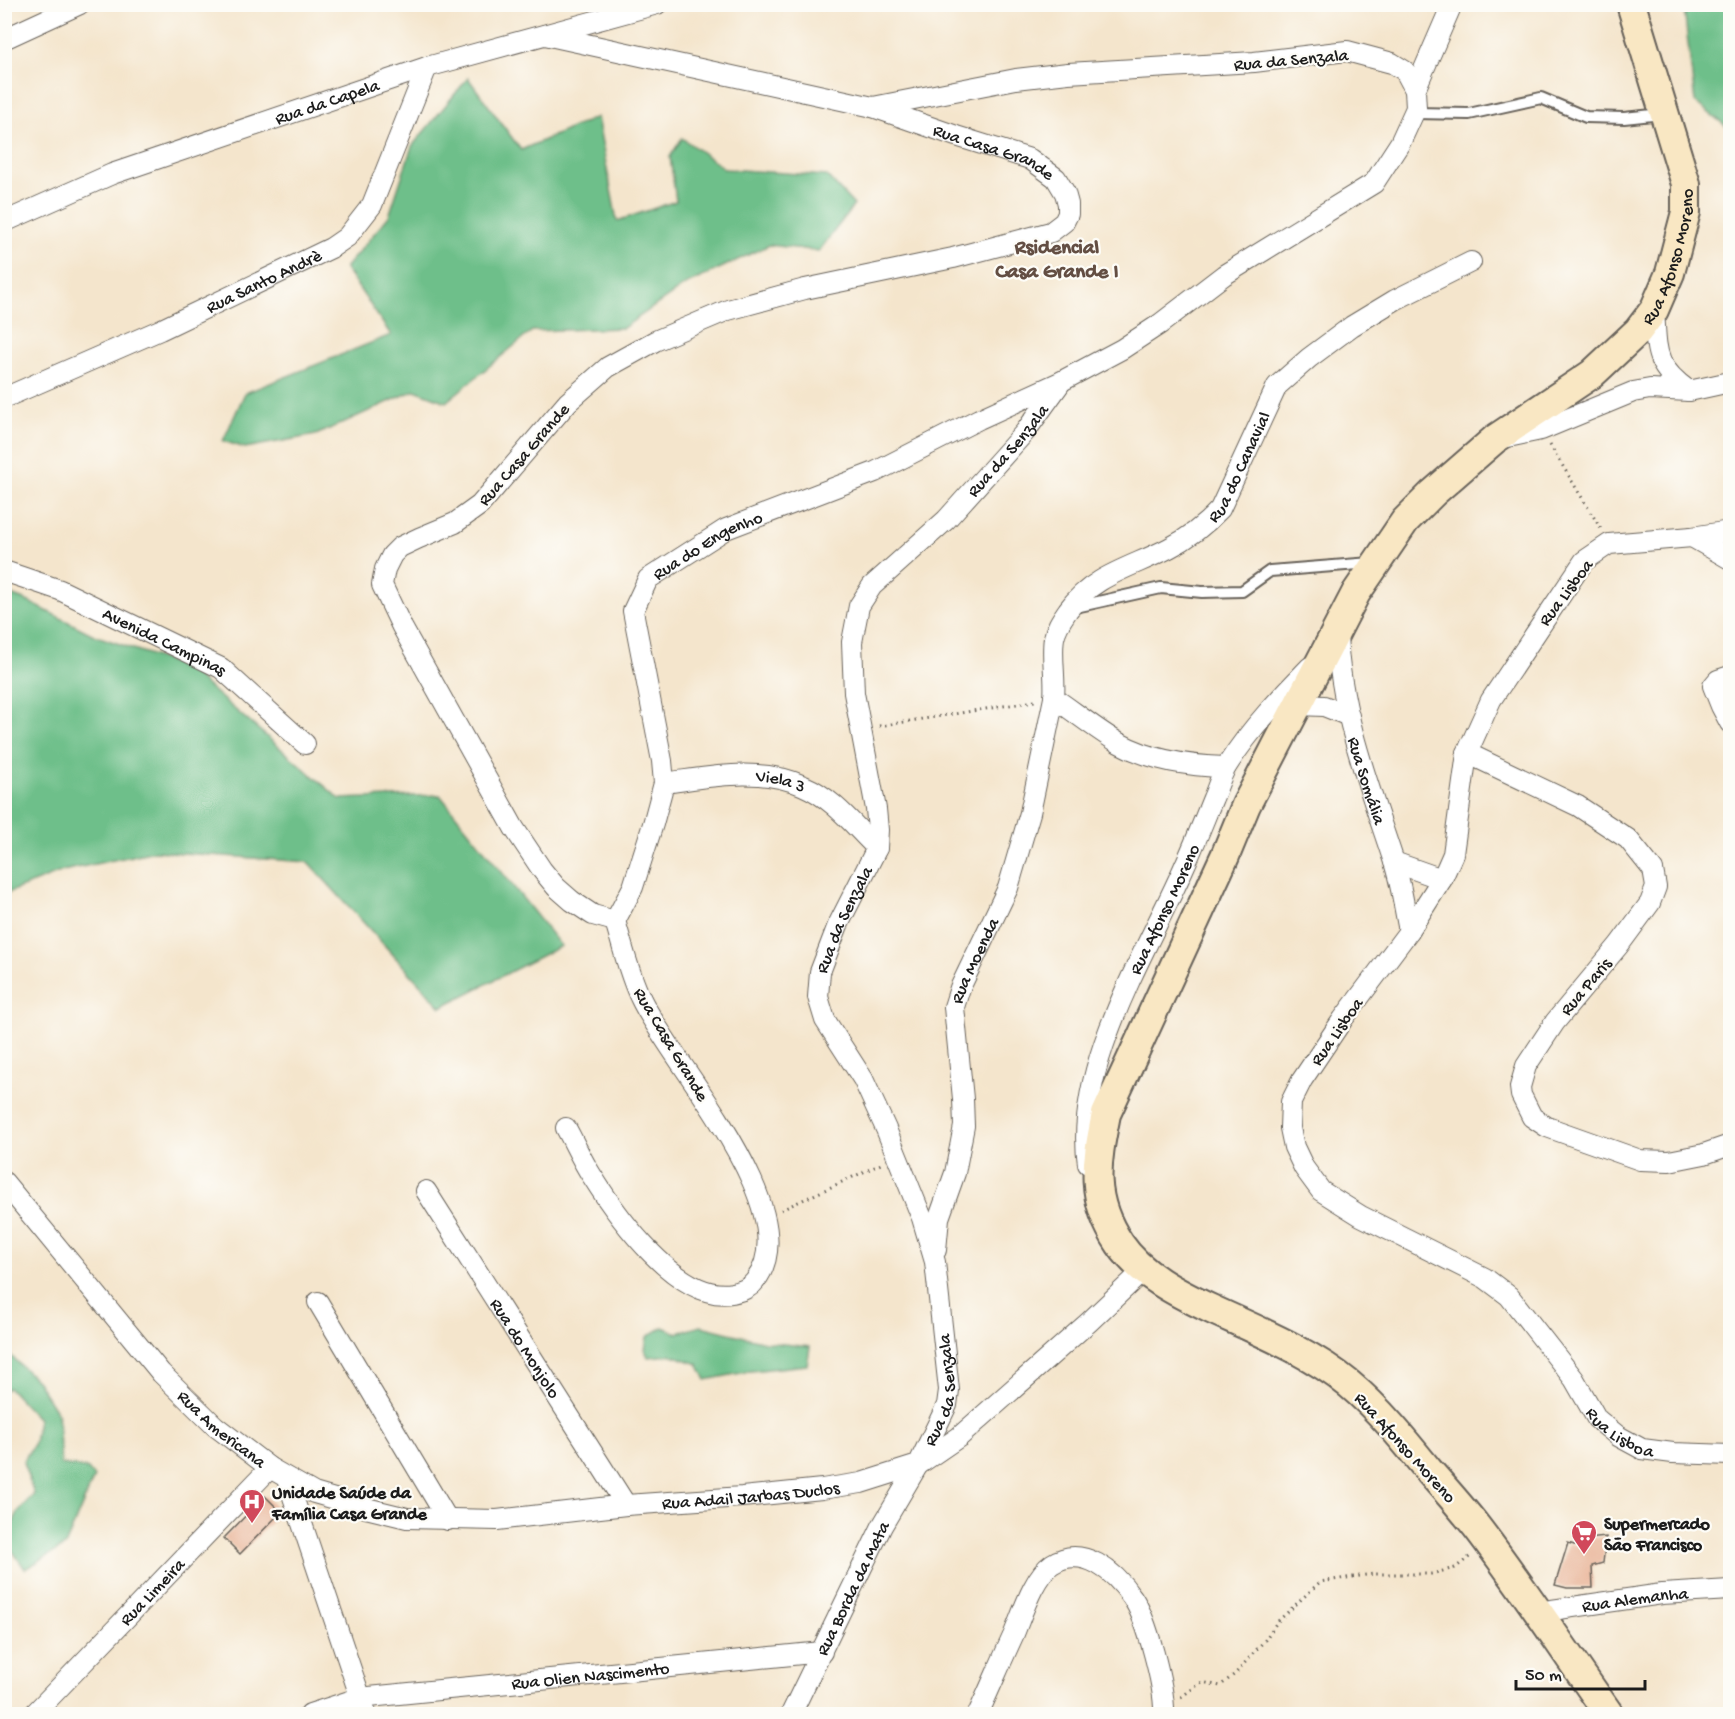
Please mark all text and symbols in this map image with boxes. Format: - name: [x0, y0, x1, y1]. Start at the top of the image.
- street label: Rua da Senzala: [1233, 46, 1350, 77]
- street label: Rua da Capela: [273, 76, 383, 131]
- street label: Rua Casa Grande: [930, 121, 1058, 187]
- street label: Rua Afonso Moreno: [1638, 189, 1699, 330]
- district label: Rsidencial Casa Grande I: [995, 237, 1118, 286]
- street label: Rua Santo Andrè: [204, 246, 326, 319]
- street label: Rua Casa Grande: [475, 400, 576, 511]
- street label: Rua da Senzala: [964, 400, 1055, 502]
- street label: Rua do Canavial: [1204, 409, 1277, 528]
- street label: Rua do Engenho: [650, 508, 766, 586]
- street label: Rua Lisboa: [1535, 555, 1599, 631]
- street label: Avenida Campinas: [98, 604, 232, 682]
- street label: Rua Somália: [1341, 735, 1389, 829]
- street label: Viela 3: [754, 767, 808, 798]
- street label: Rua Afonso Moreno: [1126, 842, 1206, 978]
- street label: Rua da Senzala: [813, 863, 879, 977]
- street label: Rua Moenda: [948, 914, 1006, 1007]
- street label: Rua Paris: [1557, 953, 1618, 1021]
- street label: Rua Casa Grande: [628, 985, 712, 1107]
- street label: Rua Lisboa: [1307, 994, 1370, 1070]
- street label: Rua do Monjolo: [484, 1295, 563, 1403]
- street label: Rua da Senzala: [921, 1332, 962, 1450]
- street label: Rua Americana: [172, 1387, 270, 1475]
- street label: Rua Afonso Moreno: [1349, 1389, 1459, 1508]
- street label: Rua Lisboa: [1580, 1404, 1656, 1464]
- street label: Rua Adail Jarbas Duclos: [661, 1478, 843, 1515]
- place label: Unidade Saúde da Família Casa Grande: [271, 1484, 427, 1526]
- hospital icon: Unidade Saúde da Família Casa Grande: [237, 1487, 267, 1525]
- place label: Supermercado São Francisco: [1604, 1515, 1710, 1557]
- street label: Rua Borda da Mata: [813, 1518, 896, 1660]
- supermarket icon: Supermercado São Francisco: [1569, 1518, 1599, 1556]
- street label: Rua Limeira: [116, 1554, 191, 1631]
- street label: Rua Alemanha: [1581, 1584, 1690, 1618]
- scale bar: [1516, 1653, 1645, 1691]
- street label: Rua Olien Nascimento: [511, 1659, 671, 1696]
- text: 50 m: [1525, 1666, 1562, 1687]

